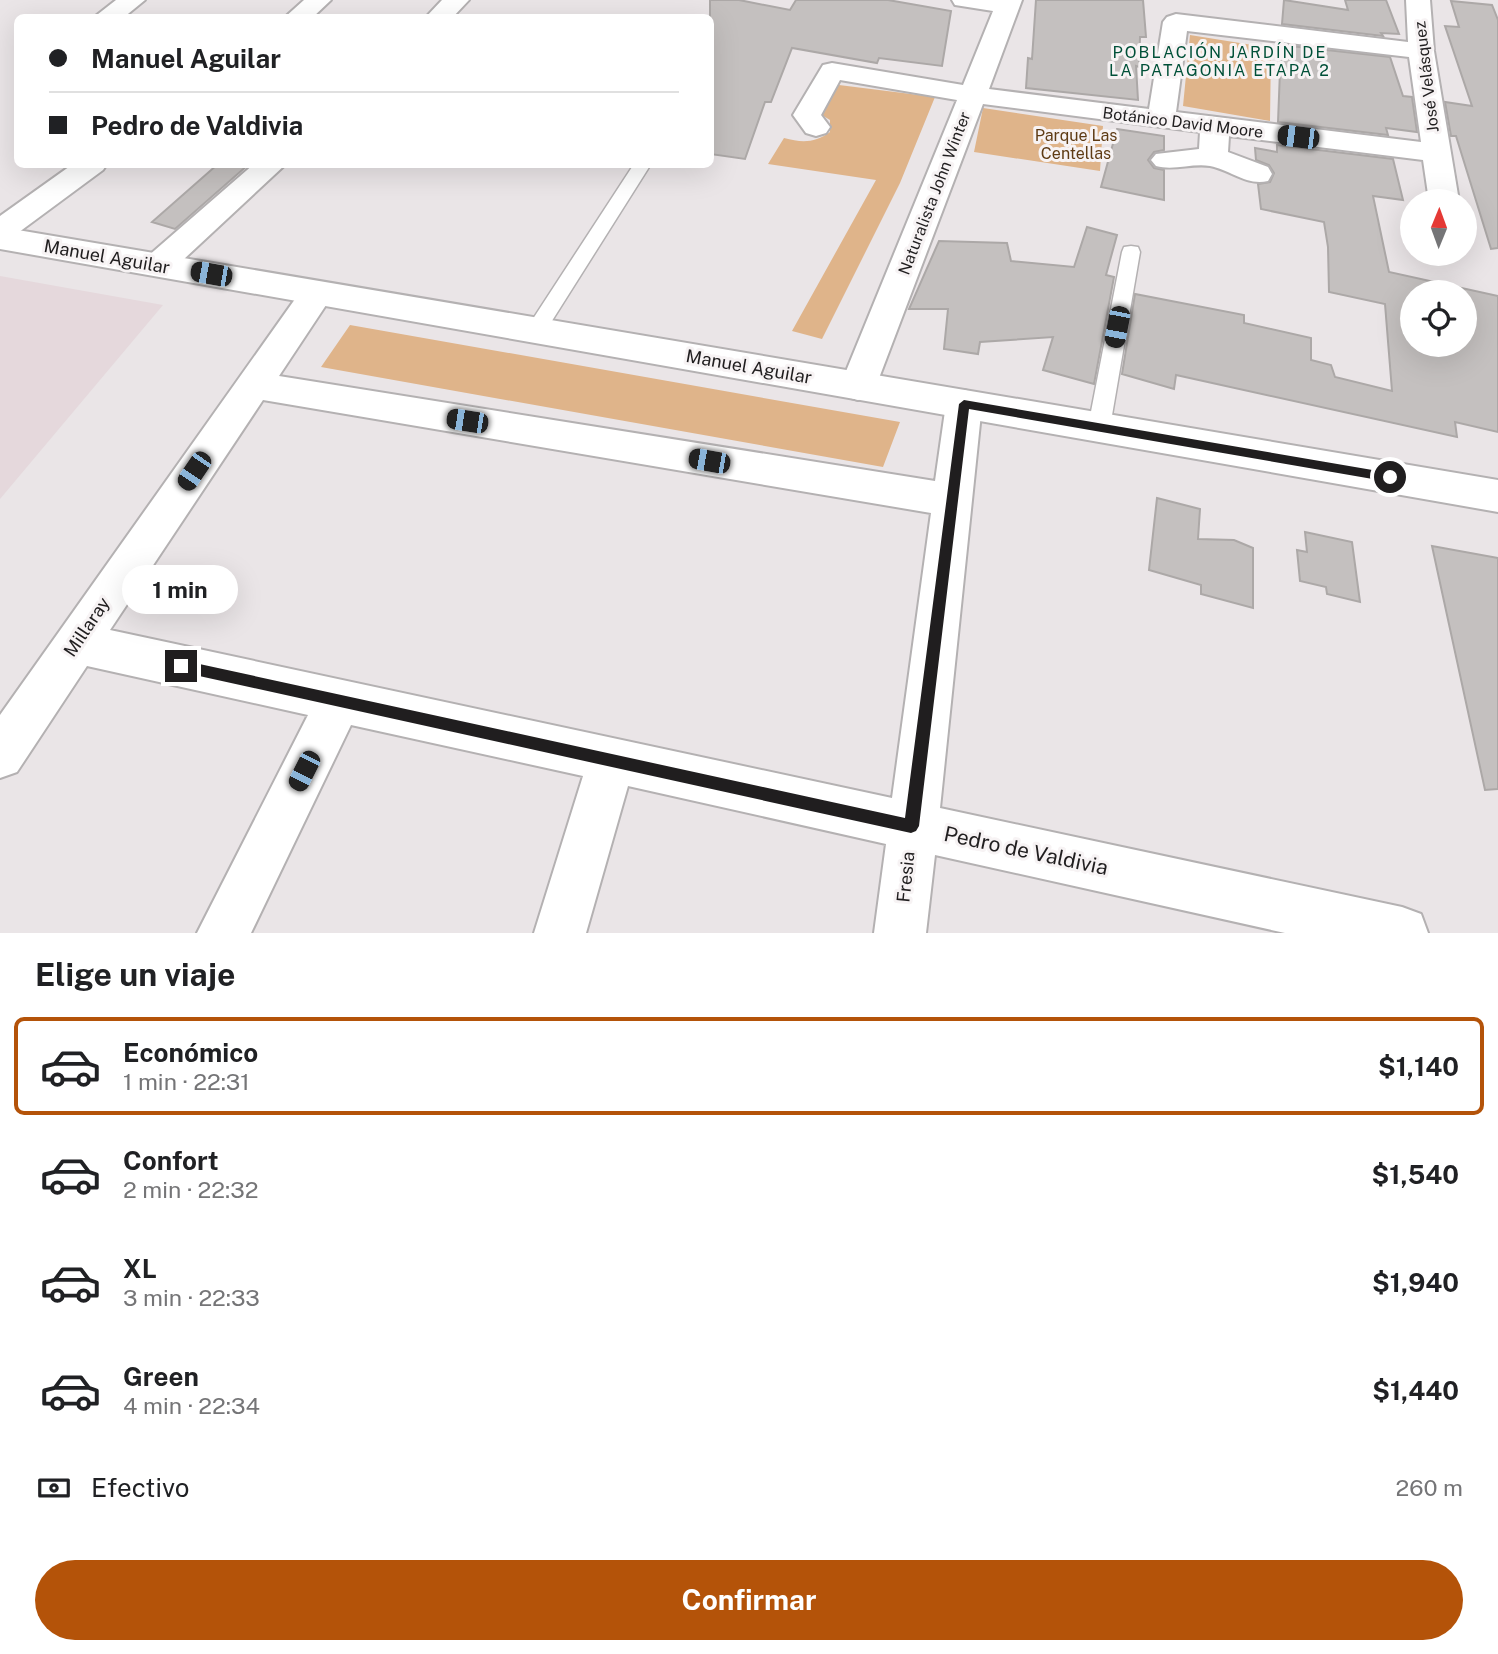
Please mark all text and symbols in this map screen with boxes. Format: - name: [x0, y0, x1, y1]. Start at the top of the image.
- street label: José Velásquez: [1410, 20, 1443, 134]
- district label: POBLACIÓN JARDÍN DE LA PATAGONIA ETAPA 2: [1109, 42, 1331, 80]
- text: Manuel Aguilar: [91, 43, 281, 74]
- street label: Botánico David Moore: [1102, 103, 1264, 142]
- street label: Naturalista John Winter: [895, 109, 974, 277]
- text: Pedro de Valdivia: [91, 110, 303, 141]
- car: [1276, 124, 1321, 150]
- park label: Parque Las Centellas: [1035, 126, 1117, 163]
- north arrow: [1400, 189, 1477, 266]
- map controls: [1400, 189, 1477, 357]
- street label: Manuel Aguilar: [42, 235, 172, 278]
- car: [189, 260, 234, 288]
- button: locate: [1400, 280, 1477, 357]
- car: [1103, 304, 1132, 350]
- street label: Manuel Aguilar: [684, 345, 814, 388]
- car: [445, 407, 490, 435]
- car: [687, 447, 732, 475]
- car: [174, 448, 215, 494]
- route start: [1374, 461, 1406, 493]
- callout: 1 min: [123, 564, 239, 614]
- text: 1 min: [152, 576, 208, 603]
- street label: Millaray: [59, 593, 114, 660]
- route end: [165, 650, 197, 682]
- car: [286, 748, 323, 794]
- street label: Pedro de Valdivia: [942, 821, 1110, 880]
- street label: Fresia: [892, 850, 919, 904]
- text: Elige un viaje: [35, 956, 235, 993]
- icon: car: [39, 1035, 102, 1098]
- text: Económico: [123, 1037, 258, 1068]
- text: $1,140: [1378, 1051, 1459, 1082]
- text: 1 min · 22:31: [123, 1068, 250, 1095]
- icon: car: [39, 1143, 102, 1206]
- text: Confort: [123, 1145, 219, 1176]
- text: $1,540: [1372, 1159, 1459, 1190]
- text: 2 min · 22:32: [123, 1176, 258, 1203]
- icon: car: [39, 1251, 102, 1314]
- text: XL: [123, 1253, 157, 1284]
- text: $1,940: [1372, 1267, 1459, 1298]
- text: 3 min · 22:33: [123, 1284, 260, 1311]
- icon: car: [39, 1359, 102, 1422]
- text: Green: [123, 1361, 199, 1392]
- text: $1,440: [1372, 1375, 1459, 1406]
- text: 4 min · 22:34: [123, 1392, 260, 1419]
- icon: cash: [35, 1469, 73, 1507]
- text: Efectivo: [91, 1472, 189, 1503]
- text: 260 m: [1396, 1474, 1463, 1501]
- button: Confirmar: [35, 1560, 1463, 1640]

